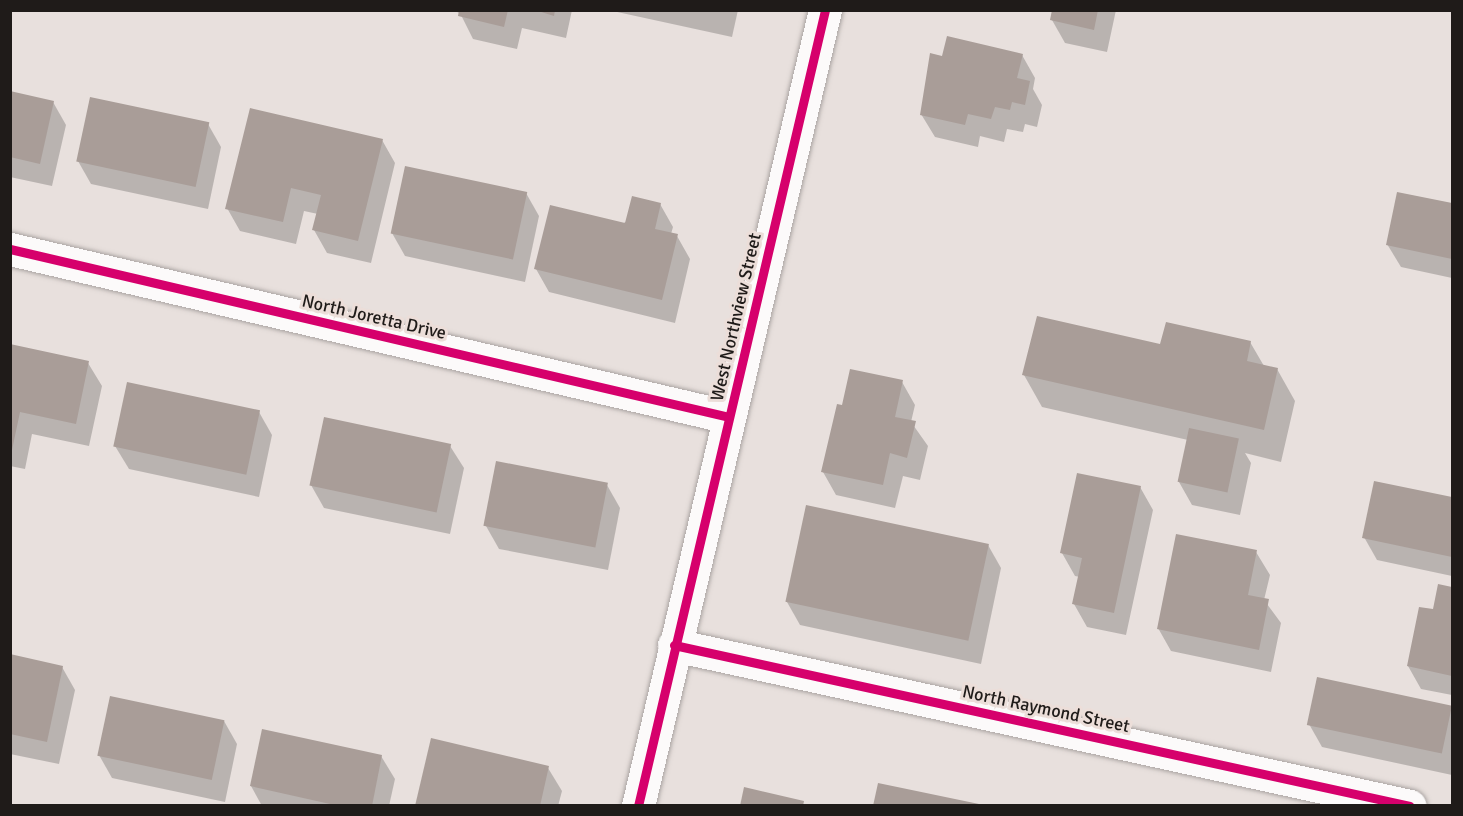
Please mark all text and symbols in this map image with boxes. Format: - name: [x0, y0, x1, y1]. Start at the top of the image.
- street label: West Northview Street: [706, 231, 766, 403]
- street label: North Joretta Drive: [300, 290, 448, 344]
- street label: North Raymond Street: [960, 681, 1132, 737]

